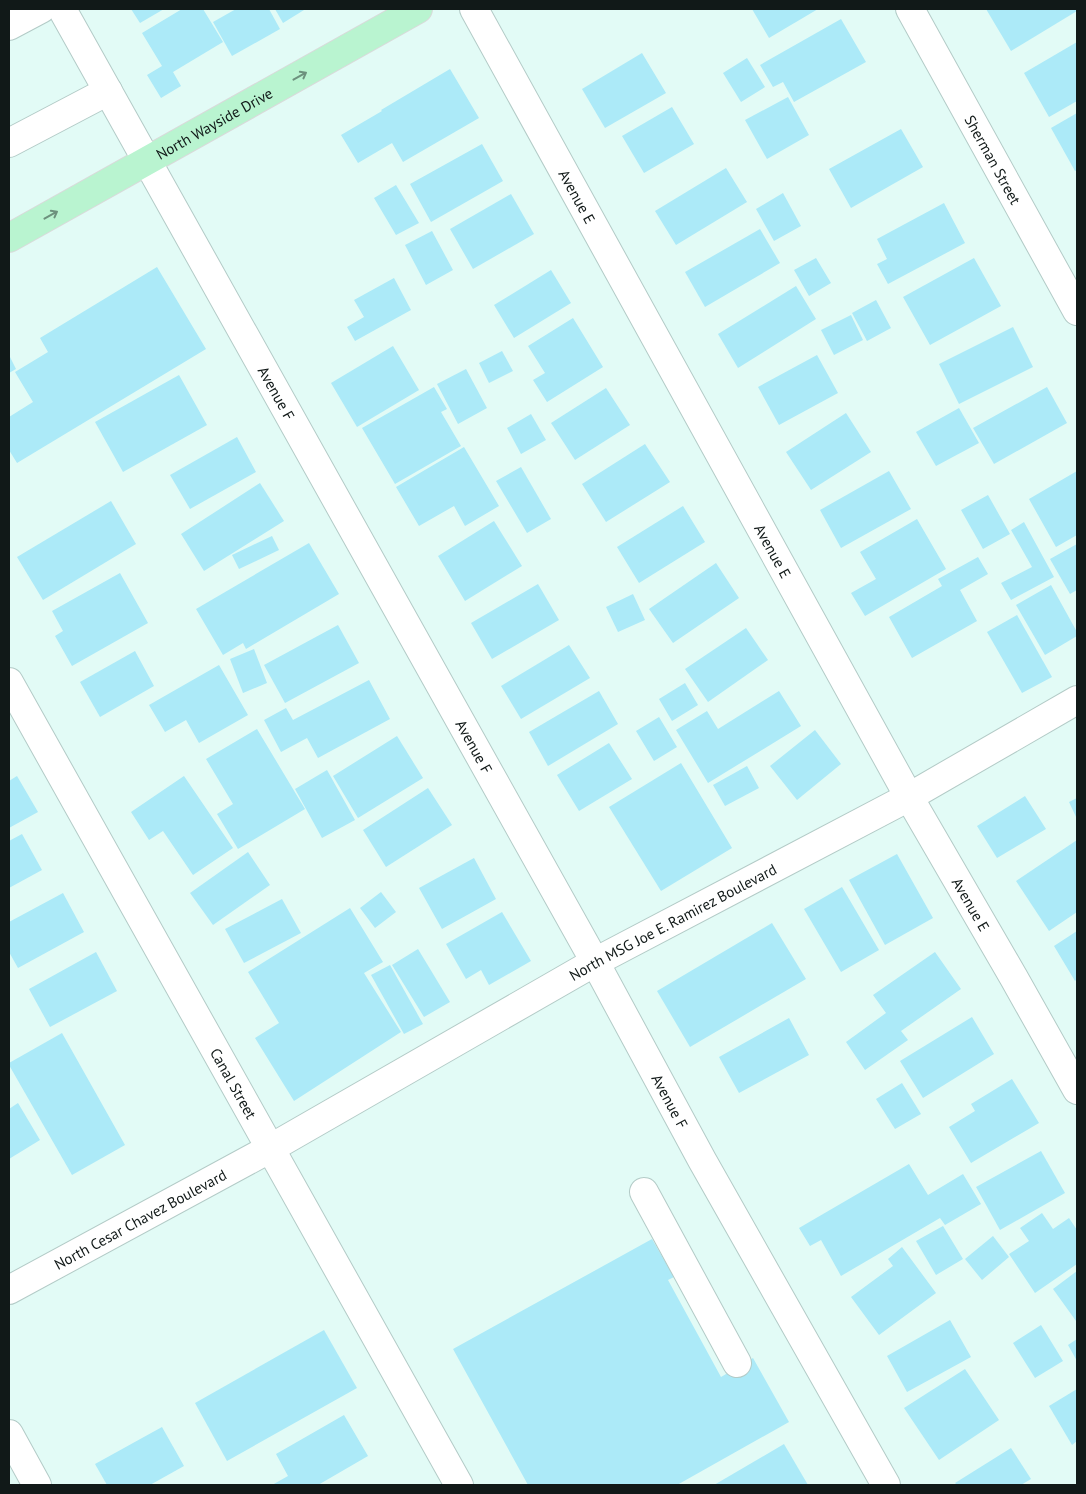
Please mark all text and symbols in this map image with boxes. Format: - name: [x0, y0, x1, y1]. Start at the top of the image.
- one-way arrow: [292, 70, 307, 80]
- street label: North Wayside Drive: [152, 83, 276, 163]
- street label: Sherman Street: [961, 112, 1026, 208]
- street label: Avenue E: [555, 166, 600, 227]
- one-way arrow: [44, 210, 59, 220]
- street label: Avenue F: [254, 363, 299, 423]
- street label: Avenue E: [751, 521, 796, 581]
- street label: Avenue F: [452, 716, 497, 777]
- street label: North MSG Joe E. Ramirez Boulevard: [565, 859, 779, 984]
- street label: Avenue E: [948, 874, 994, 934]
- street label: Canal Street: [206, 1045, 261, 1122]
- street label: Avenue F: [648, 1071, 692, 1131]
- street label: North Cesar Chavez Boulevard: [51, 1165, 229, 1273]

